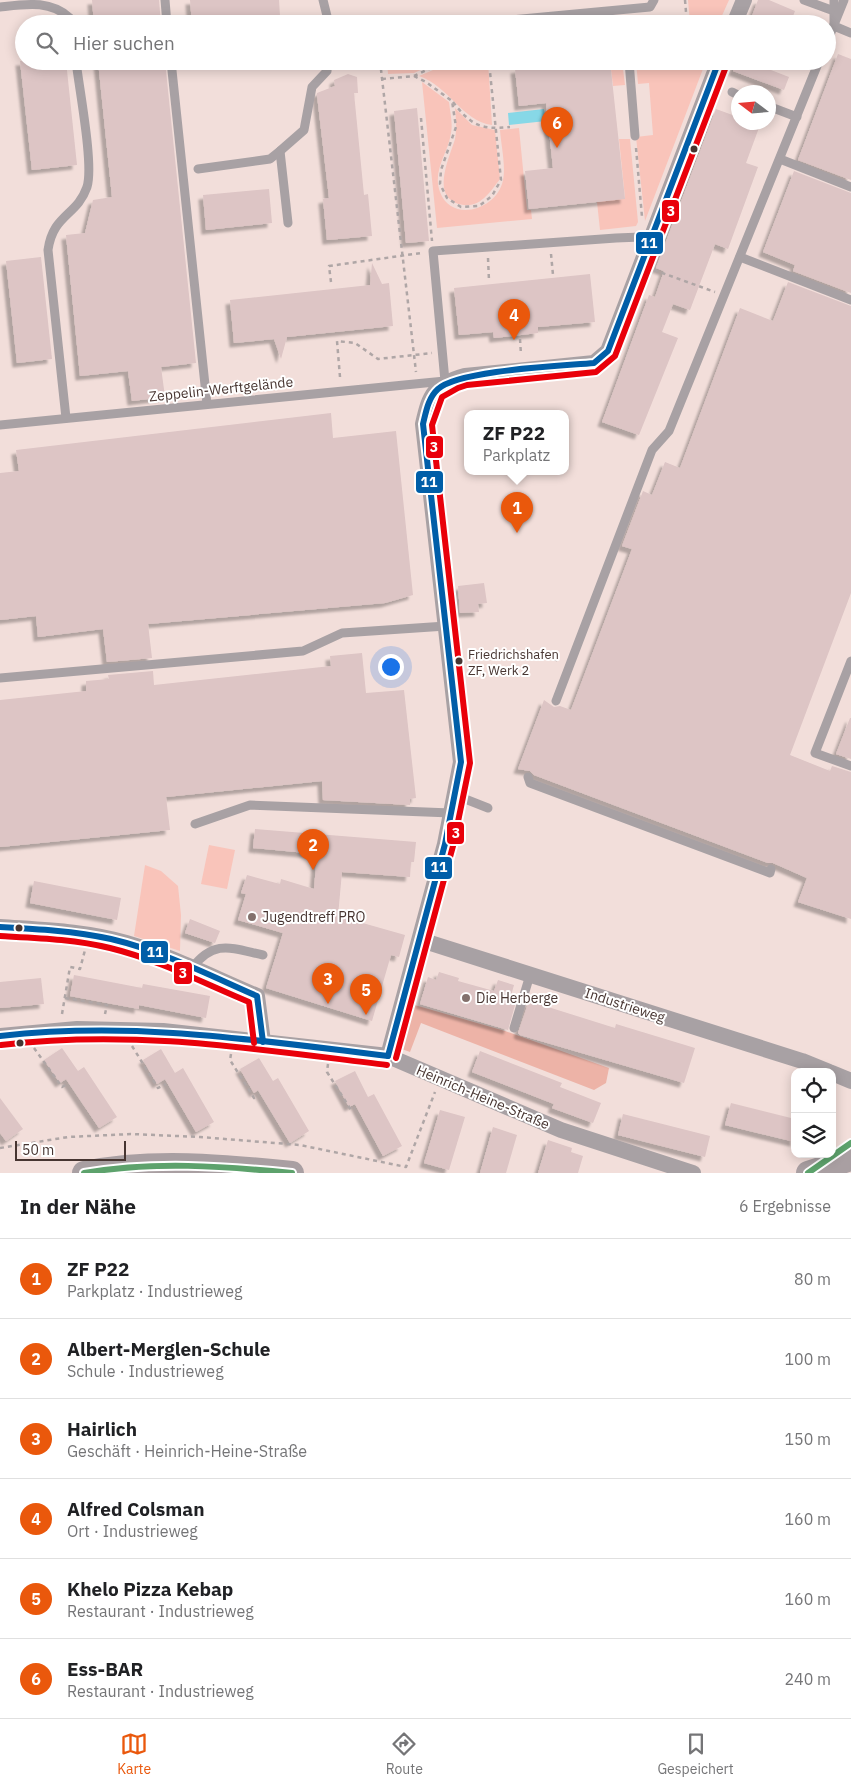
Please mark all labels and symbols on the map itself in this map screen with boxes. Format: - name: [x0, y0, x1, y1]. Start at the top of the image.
- north arrow: [731, 85, 776, 130]
- pin: 6: [541, 107, 573, 148]
- unlabelled marker: [689, 144, 699, 154]
- line badge: 3: [661, 199, 680, 223]
- text: 3: [667, 202, 675, 220]
- line badge: 11: [635, 231, 664, 255]
- text: 11: [641, 234, 658, 252]
- pin: 4: [498, 299, 530, 340]
- street label: Zeppelin-Werftgelände: [148, 372, 294, 406]
- line badge: 3: [425, 435, 444, 459]
- text: 3: [430, 438, 438, 456]
- line badge: 11: [415, 470, 444, 494]
- text: 11: [421, 473, 438, 491]
- pin: 1: [501, 492, 533, 533]
- place label: Friedrichshafen ZF, Werk 2: [468, 646, 559, 679]
- your location: [378, 654, 404, 680]
- marker: Friedrichshafen ZF, Werk 2: [454, 656, 464, 666]
- line badge: 3: [446, 821, 465, 845]
- text: 3: [452, 824, 460, 842]
- pin: 2: [297, 829, 329, 870]
- line badge: 11: [424, 856, 453, 880]
- text: 11: [431, 858, 448, 876]
- place label: Jugendtreff PRO: [262, 908, 366, 926]
- marker: Jugendtreff PRO: [246, 911, 258, 923]
- unlabelled marker: [14, 923, 24, 933]
- line badge: 11: [140, 940, 169, 964]
- text: 11: [147, 943, 164, 961]
- line badge: 3: [173, 961, 193, 985]
- pin: 3: [312, 963, 344, 1004]
- text: 3: [179, 964, 187, 982]
- pin: 5: [350, 974, 382, 1015]
- street label: Industrieweg: [583, 984, 668, 1027]
- place label: Die Herberge: [476, 989, 559, 1007]
- marker: Die Herberge: [460, 992, 472, 1004]
- unlabelled marker: [15, 1038, 25, 1048]
- street label: Heinrich-Heine-Straße: [414, 1061, 552, 1133]
- scale bar: [15, 1138, 126, 1161]

